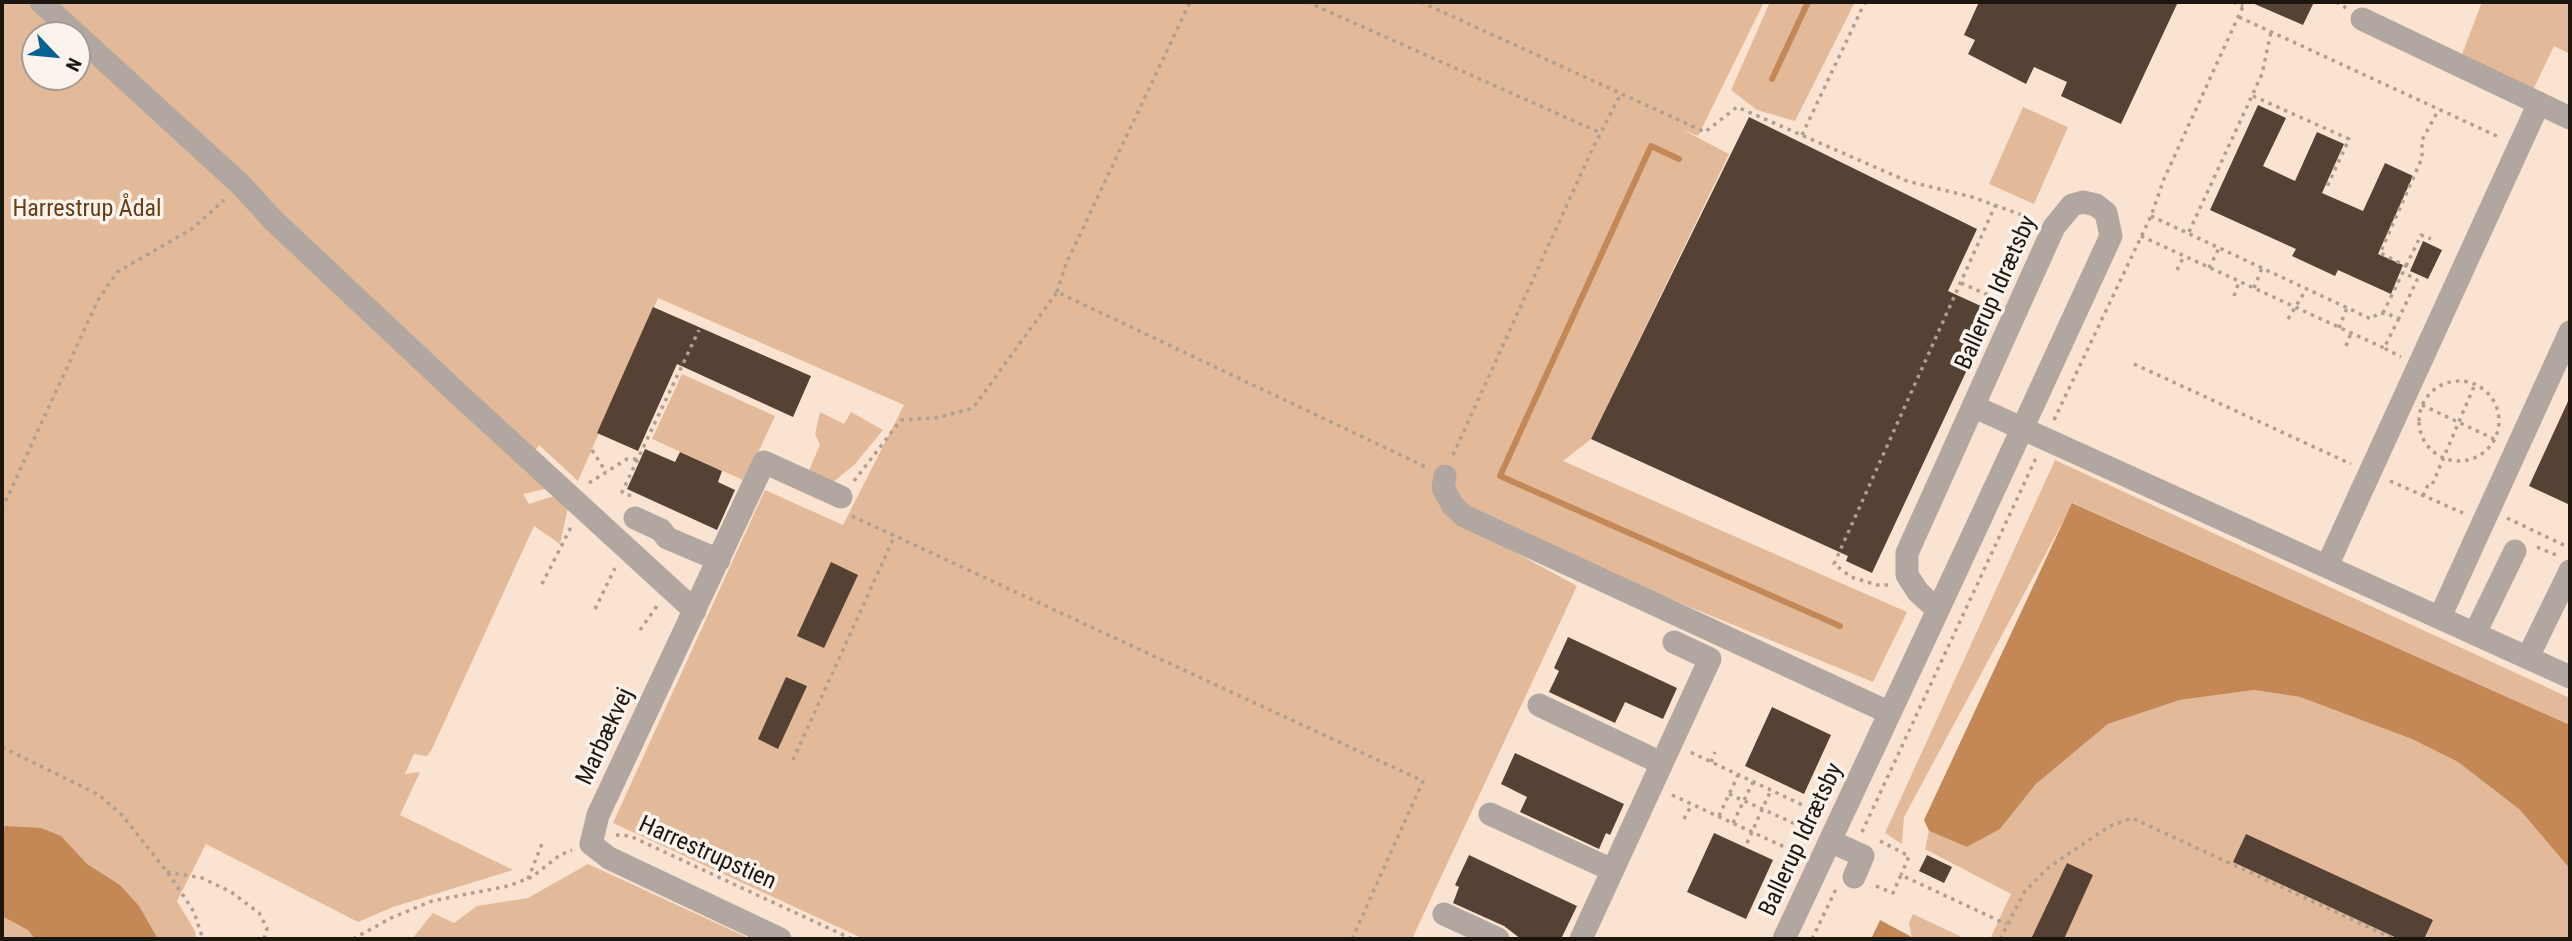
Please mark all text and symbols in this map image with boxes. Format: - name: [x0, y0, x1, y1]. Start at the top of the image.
- north arrow: [21, 21, 91, 91]
- text: N: [61, 54, 86, 75]
- park label: Harrestrup Ådal: [12, 196, 162, 224]
- street label: Ballerup Idrætsby: [1950, 212, 2044, 374]
- street label: Marbækvej: [571, 684, 641, 790]
- street label: Ballerup Idrætsby: [1754, 759, 1850, 921]
- street label: Harrestrupstien: [634, 811, 780, 897]

